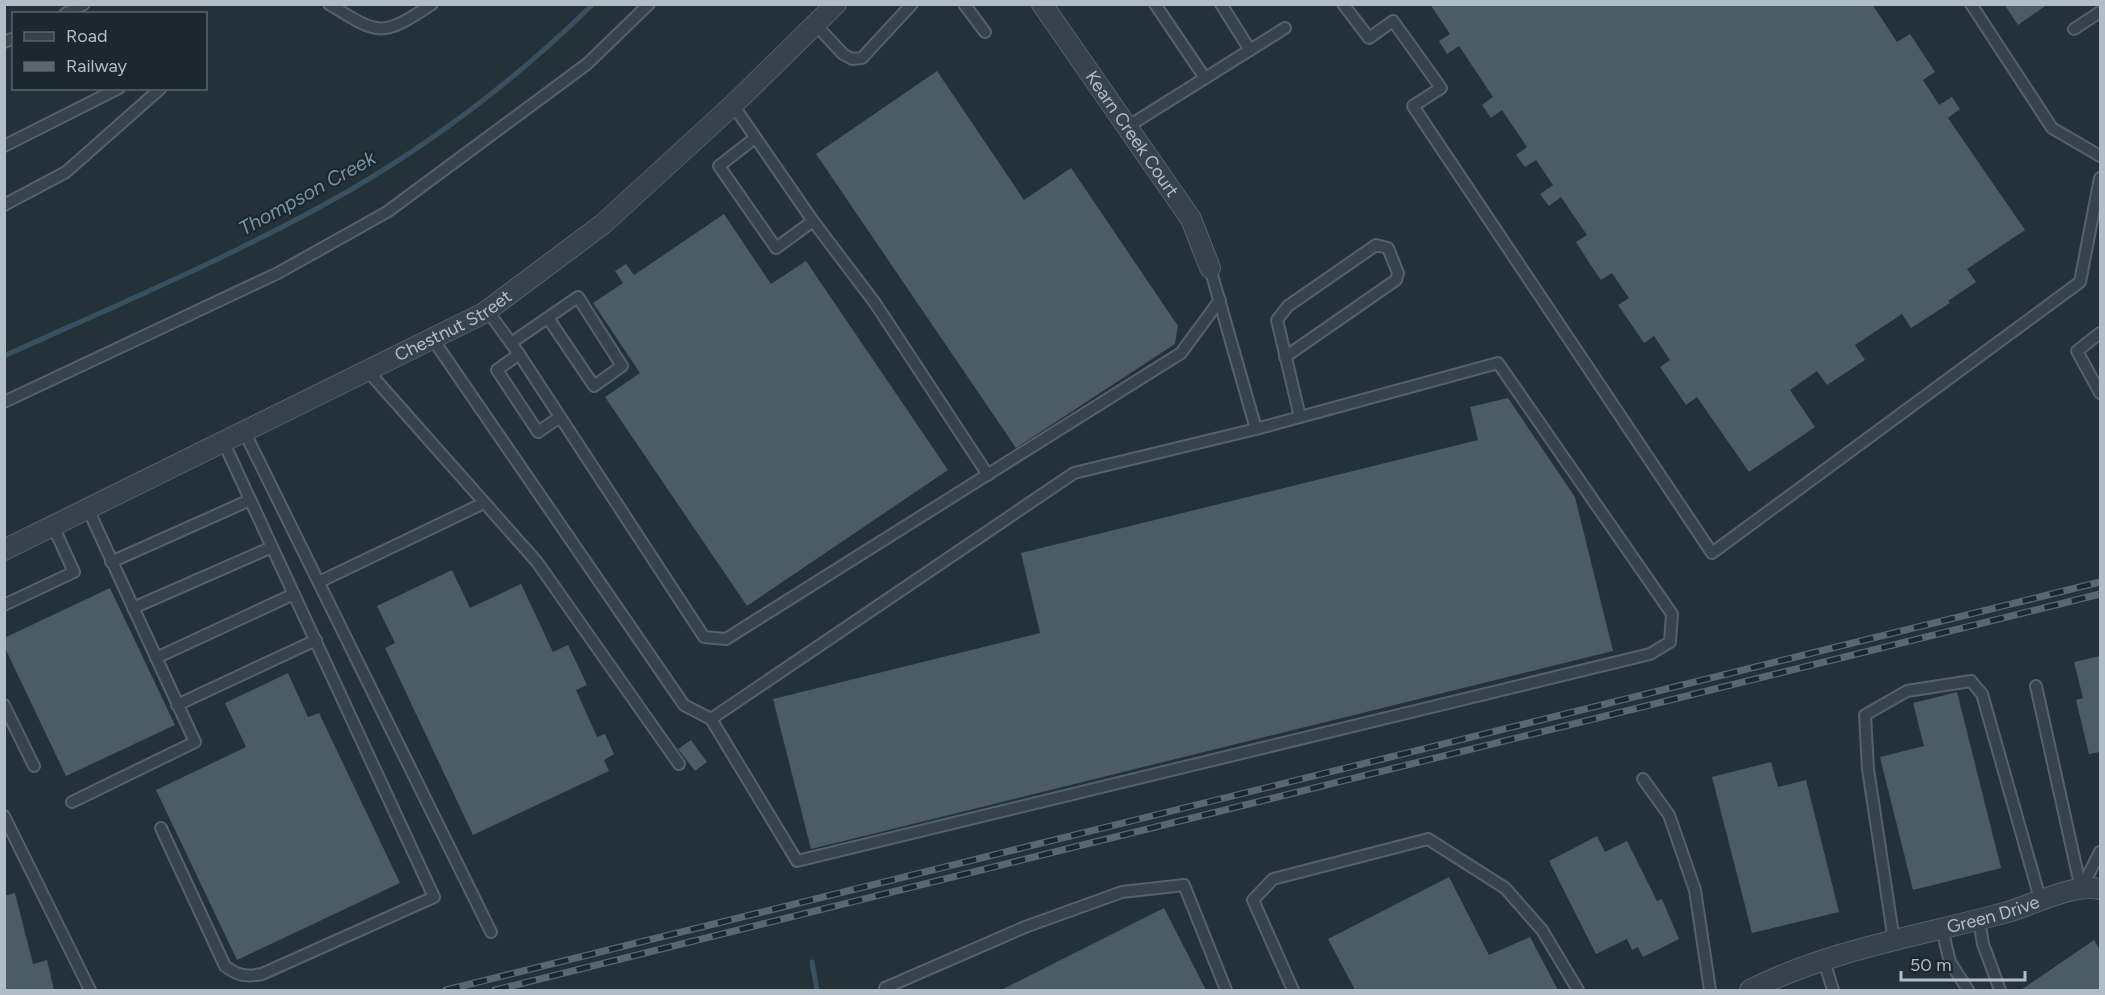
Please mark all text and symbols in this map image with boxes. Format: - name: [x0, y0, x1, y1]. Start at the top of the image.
- legend: [12, 12, 207, 90]
- text: Road: [66, 25, 107, 47]
- text: Railway: [66, 55, 128, 77]
- street label: Kearn Creek Court: [1081, 66, 1184, 201]
- water label: Thompson Creek: [234, 145, 381, 240]
- street label: Chestnut Street: [391, 285, 516, 366]
- street label: Green Drive: [1944, 891, 2043, 938]
- scale bar: [1901, 944, 2026, 982]
- text: 50 m: [1910, 954, 1952, 976]

